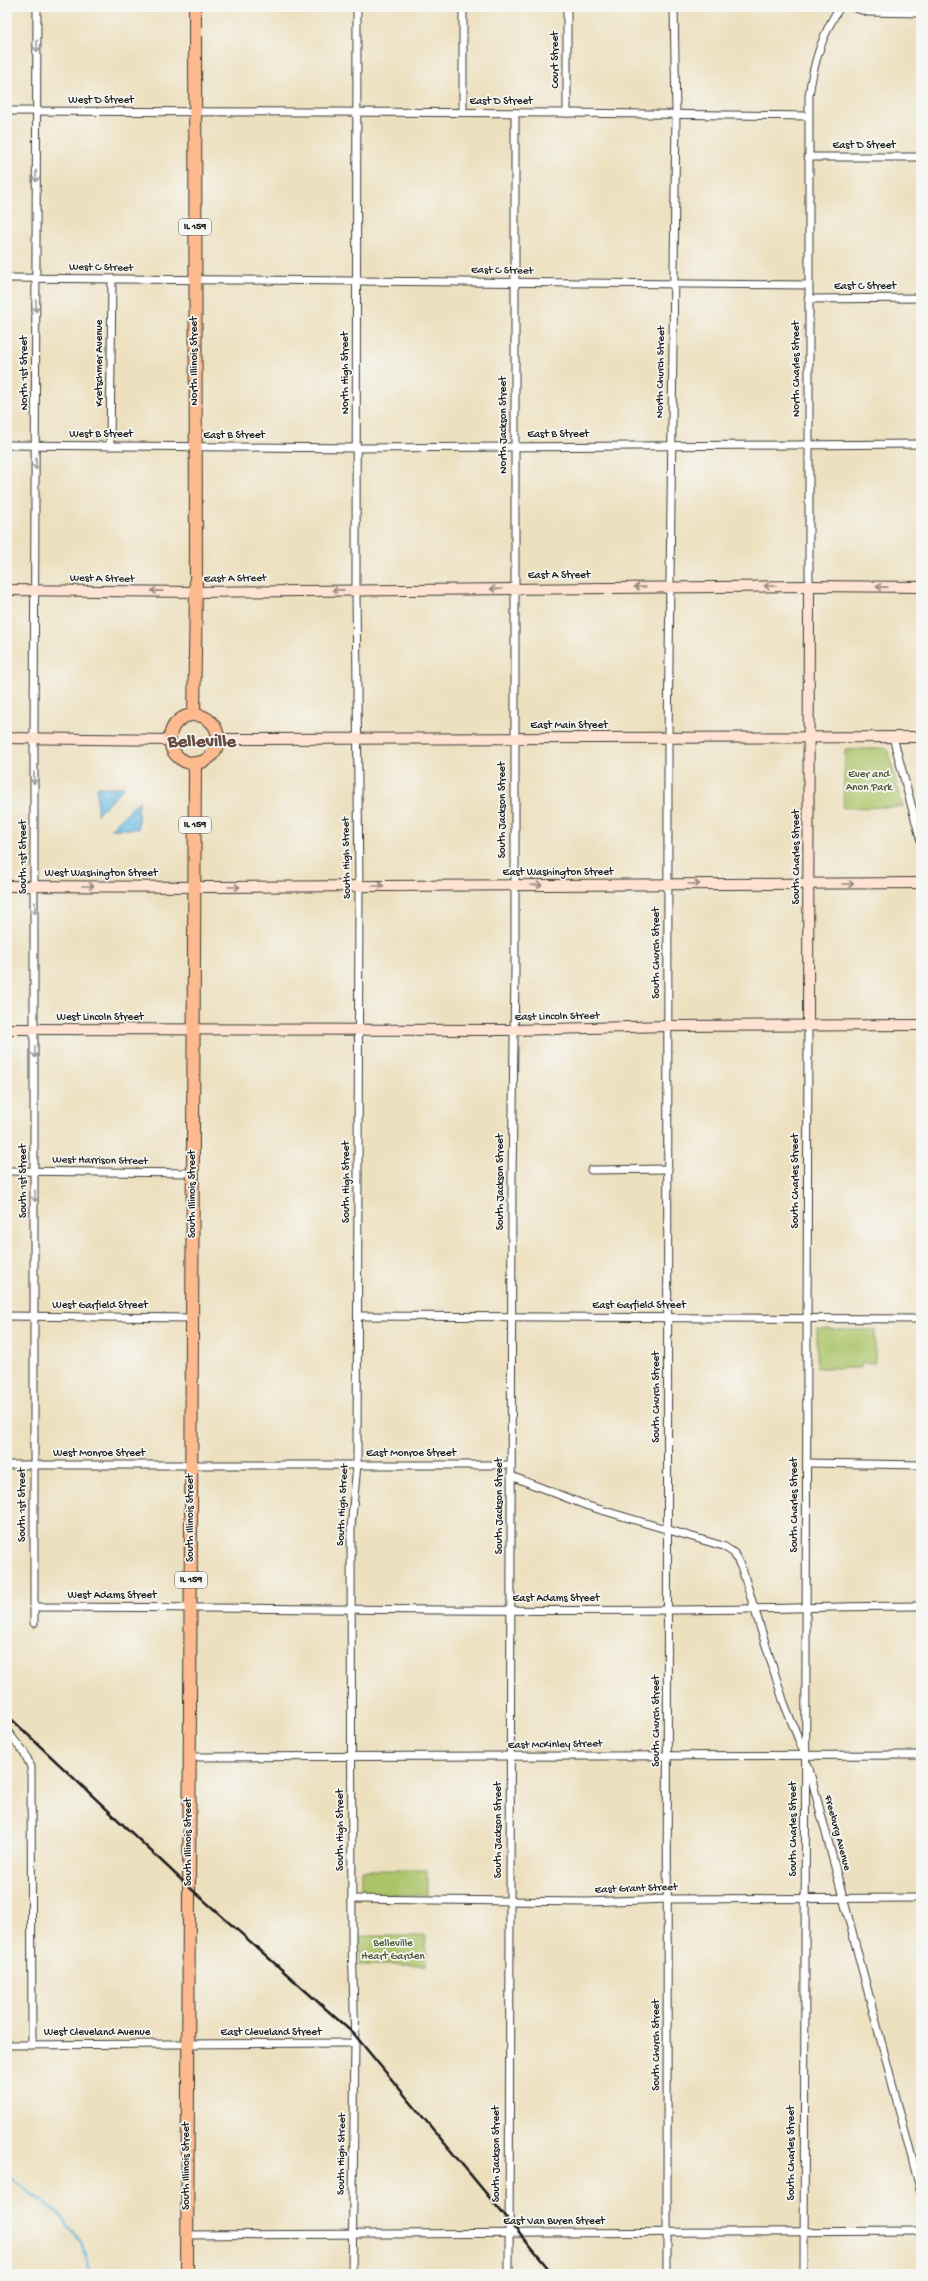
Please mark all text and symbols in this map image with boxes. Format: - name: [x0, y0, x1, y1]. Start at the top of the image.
- street label: Court Street: [550, 30, 562, 89]
- one-way arrow: [33, 39, 41, 52]
- street label: West D Street: [68, 95, 135, 107]
- street label: East D Street: [469, 96, 534, 108]
- street label: East D Street: [832, 140, 897, 152]
- one-way arrow: [32, 169, 40, 182]
- road number: IL 159: [179, 219, 211, 235]
- street label: West C Street: [69, 261, 135, 275]
- street label: East C Street: [471, 264, 535, 278]
- street label: East C Street: [834, 281, 898, 293]
- one-way arrow: [32, 299, 40, 312]
- street label: North Illinois Street: [189, 315, 201, 405]
- street label: Kretschmer Avenue: [94, 319, 106, 406]
- street label: North Charles Street: [791, 320, 803, 417]
- street label: North Church Street: [654, 324, 668, 418]
- street label: North High Street: [340, 330, 352, 414]
- street label: North 1st Street: [19, 334, 31, 410]
- street label: North Jackson Street: [498, 375, 510, 474]
- street label: West B Street: [69, 429, 134, 441]
- street label: East B Street: [527, 429, 590, 441]
- street label: East B Street: [203, 430, 266, 442]
- one-way arrow: [32, 457, 40, 470]
- street label: East A Street: [528, 570, 592, 582]
- street label: West A Street: [70, 572, 136, 586]
- street label: East A Street: [204, 572, 268, 586]
- one-way arrow: [764, 582, 777, 590]
- one-way arrow: [634, 583, 647, 591]
- one-way arrow: [876, 583, 889, 591]
- one-way arrow: [490, 585, 503, 592]
- one-way arrow: [332, 586, 345, 594]
- one-way arrow: [151, 587, 164, 595]
- street label: East Main Street: [530, 720, 609, 732]
- district label: Belleville: [167, 731, 237, 754]
- street label: South Jackson Street: [497, 760, 509, 858]
- park label: Ever and Anon Park: [846, 769, 893, 794]
- one-way arrow: [30, 771, 38, 784]
- street label: South Charles Street: [791, 808, 803, 904]
- street label: South High Street: [340, 816, 354, 899]
- road number: IL 159: [179, 817, 211, 833]
- street label: South 1st Street: [18, 819, 30, 894]
- street label: East Washington Street: [503, 867, 615, 879]
- street label: West Washington Street: [45, 868, 159, 880]
- one-way arrow: [687, 880, 700, 888]
- one-way arrow: [841, 880, 854, 888]
- one-way arrow: [529, 881, 542, 889]
- one-way arrow: [81, 882, 94, 890]
- one-way arrow: [371, 882, 384, 890]
- one-way arrow: [227, 883, 240, 891]
- one-way arrow: [31, 901, 39, 914]
- street label: South Church Street: [651, 906, 663, 999]
- street label: East Lincoln Street: [515, 1010, 601, 1024]
- street label: West Lincoln Street: [57, 1012, 145, 1024]
- one-way arrow: [31, 1045, 39, 1058]
- street label: South Jackson Street: [495, 1132, 507, 1230]
- street label: South Charles Street: [790, 1132, 802, 1228]
- street label: South High Street: [341, 1140, 353, 1223]
- street label: South 1st Street: [18, 1143, 30, 1218]
- street label: South Illinois Street: [187, 1148, 199, 1238]
- street label: West Harrison Street: [52, 1154, 149, 1168]
- one-way arrow: [31, 1189, 39, 1202]
- street label: West Garfield Street: [52, 1299, 149, 1312]
- street label: East Garfield Street: [592, 1299, 687, 1312]
- street label: South Church Street: [651, 1350, 663, 1443]
- street label: West Monroe Street: [53, 1448, 146, 1460]
- street label: East Monroe Street: [366, 1448, 457, 1460]
- street label: South Jackson Street: [494, 1456, 506, 1554]
- street label: South Charles Street: [789, 1456, 801, 1552]
- street label: South High Street: [335, 1462, 351, 1546]
- street label: South 1st Street: [17, 1467, 29, 1542]
- street label: South Illinois Street: [185, 1472, 197, 1562]
- road number: IL 159: [175, 1572, 207, 1588]
- street label: West Adams Street: [67, 1590, 158, 1602]
- street label: East Adams Street: [513, 1593, 601, 1605]
- street label: South Church Street: [651, 1674, 663, 1767]
- street label: East McKinley Street: [508, 1738, 604, 1752]
- street label: South Jackson Street: [493, 1780, 505, 1878]
- street label: South Charles Street: [788, 1780, 800, 1876]
- street label: South High Street: [335, 1788, 347, 1871]
- street label: Freeburg Avenue: [821, 1793, 853, 1872]
- street label: South Illinois Street: [183, 1796, 195, 1886]
- street label: East Grant Street: [594, 1882, 679, 1896]
- park label: Belleville Heart Garden: [361, 1938, 425, 1963]
- street label: South Church Street: [651, 1998, 663, 2091]
- street label: West Cleveland Avenue: [44, 2027, 151, 2039]
- street label: East Cleveland Street: [221, 2027, 323, 2039]
- street label: South Jackson Street: [491, 2104, 503, 2202]
- street label: South Charles Street: [786, 2104, 798, 2200]
- street label: South High Street: [335, 2112, 349, 2195]
- street label: South Illinois Street: [181, 2120, 193, 2210]
- street label: East Van Buren Street: [503, 2216, 606, 2228]

